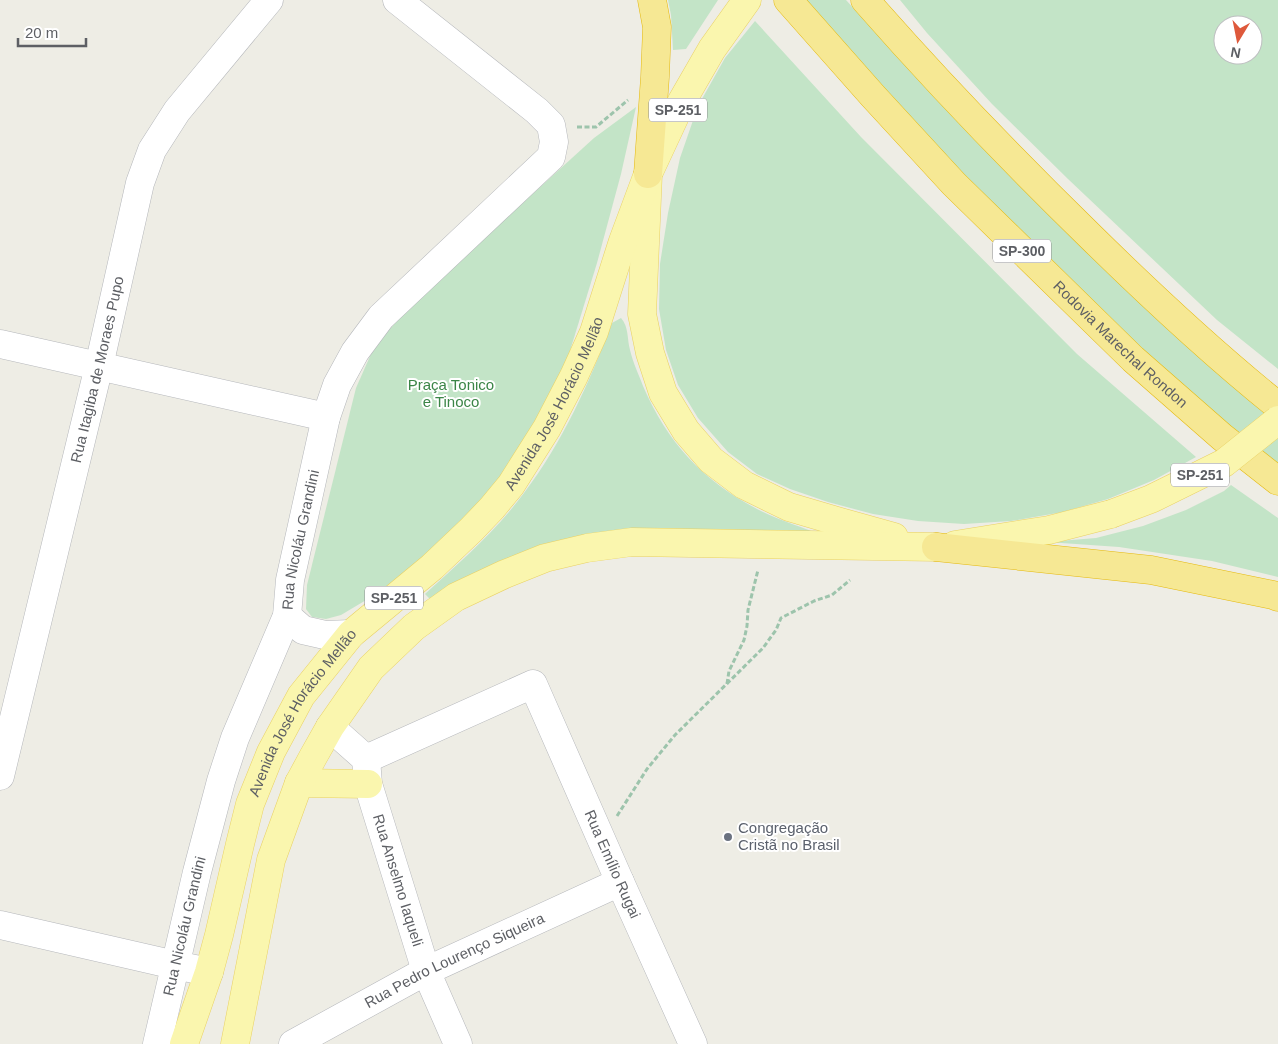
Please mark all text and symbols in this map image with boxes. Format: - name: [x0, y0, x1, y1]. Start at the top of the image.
- scale bar: [18, 15, 85, 47]
- north arrow: [1213, 15, 1263, 65]
- text: 20 m: [25, 24, 58, 41]
- text: N: [1229, 44, 1242, 62]
- road number: SP-251: [649, 98, 707, 122]
- road number: SP-300: [993, 240, 1051, 262]
- street label: Rua Itagiba de Moraes Pupo: [67, 275, 127, 464]
- street label: Rodovia Marechal Rondon: [1050, 277, 1191, 411]
- street label: Avenida José Horácio Mellão: [501, 315, 606, 493]
- park label: Praça Tonico e Tinoco: [408, 376, 494, 410]
- road number: SP-251: [1171, 464, 1229, 486]
- street label: Rua Nicoláu Grandini: [279, 468, 322, 611]
- road number: SP-251: [365, 586, 423, 610]
- street label: Avenida José Horácio Mellão: [245, 626, 360, 799]
- street label: Rua Emílio Rugai: [581, 807, 644, 921]
- street label: Rua Anselmo Iaqueli: [370, 812, 427, 948]
- place label: Congregação Cristã no Brasil: [738, 819, 840, 853]
- marker: Congregação Cristã no Brasil: [722, 831, 734, 843]
- street label: Rua Nicoláu Grandini: [159, 854, 209, 997]
- street label: Rua Pedro Lourenço Siqueira: [362, 909, 547, 1011]

